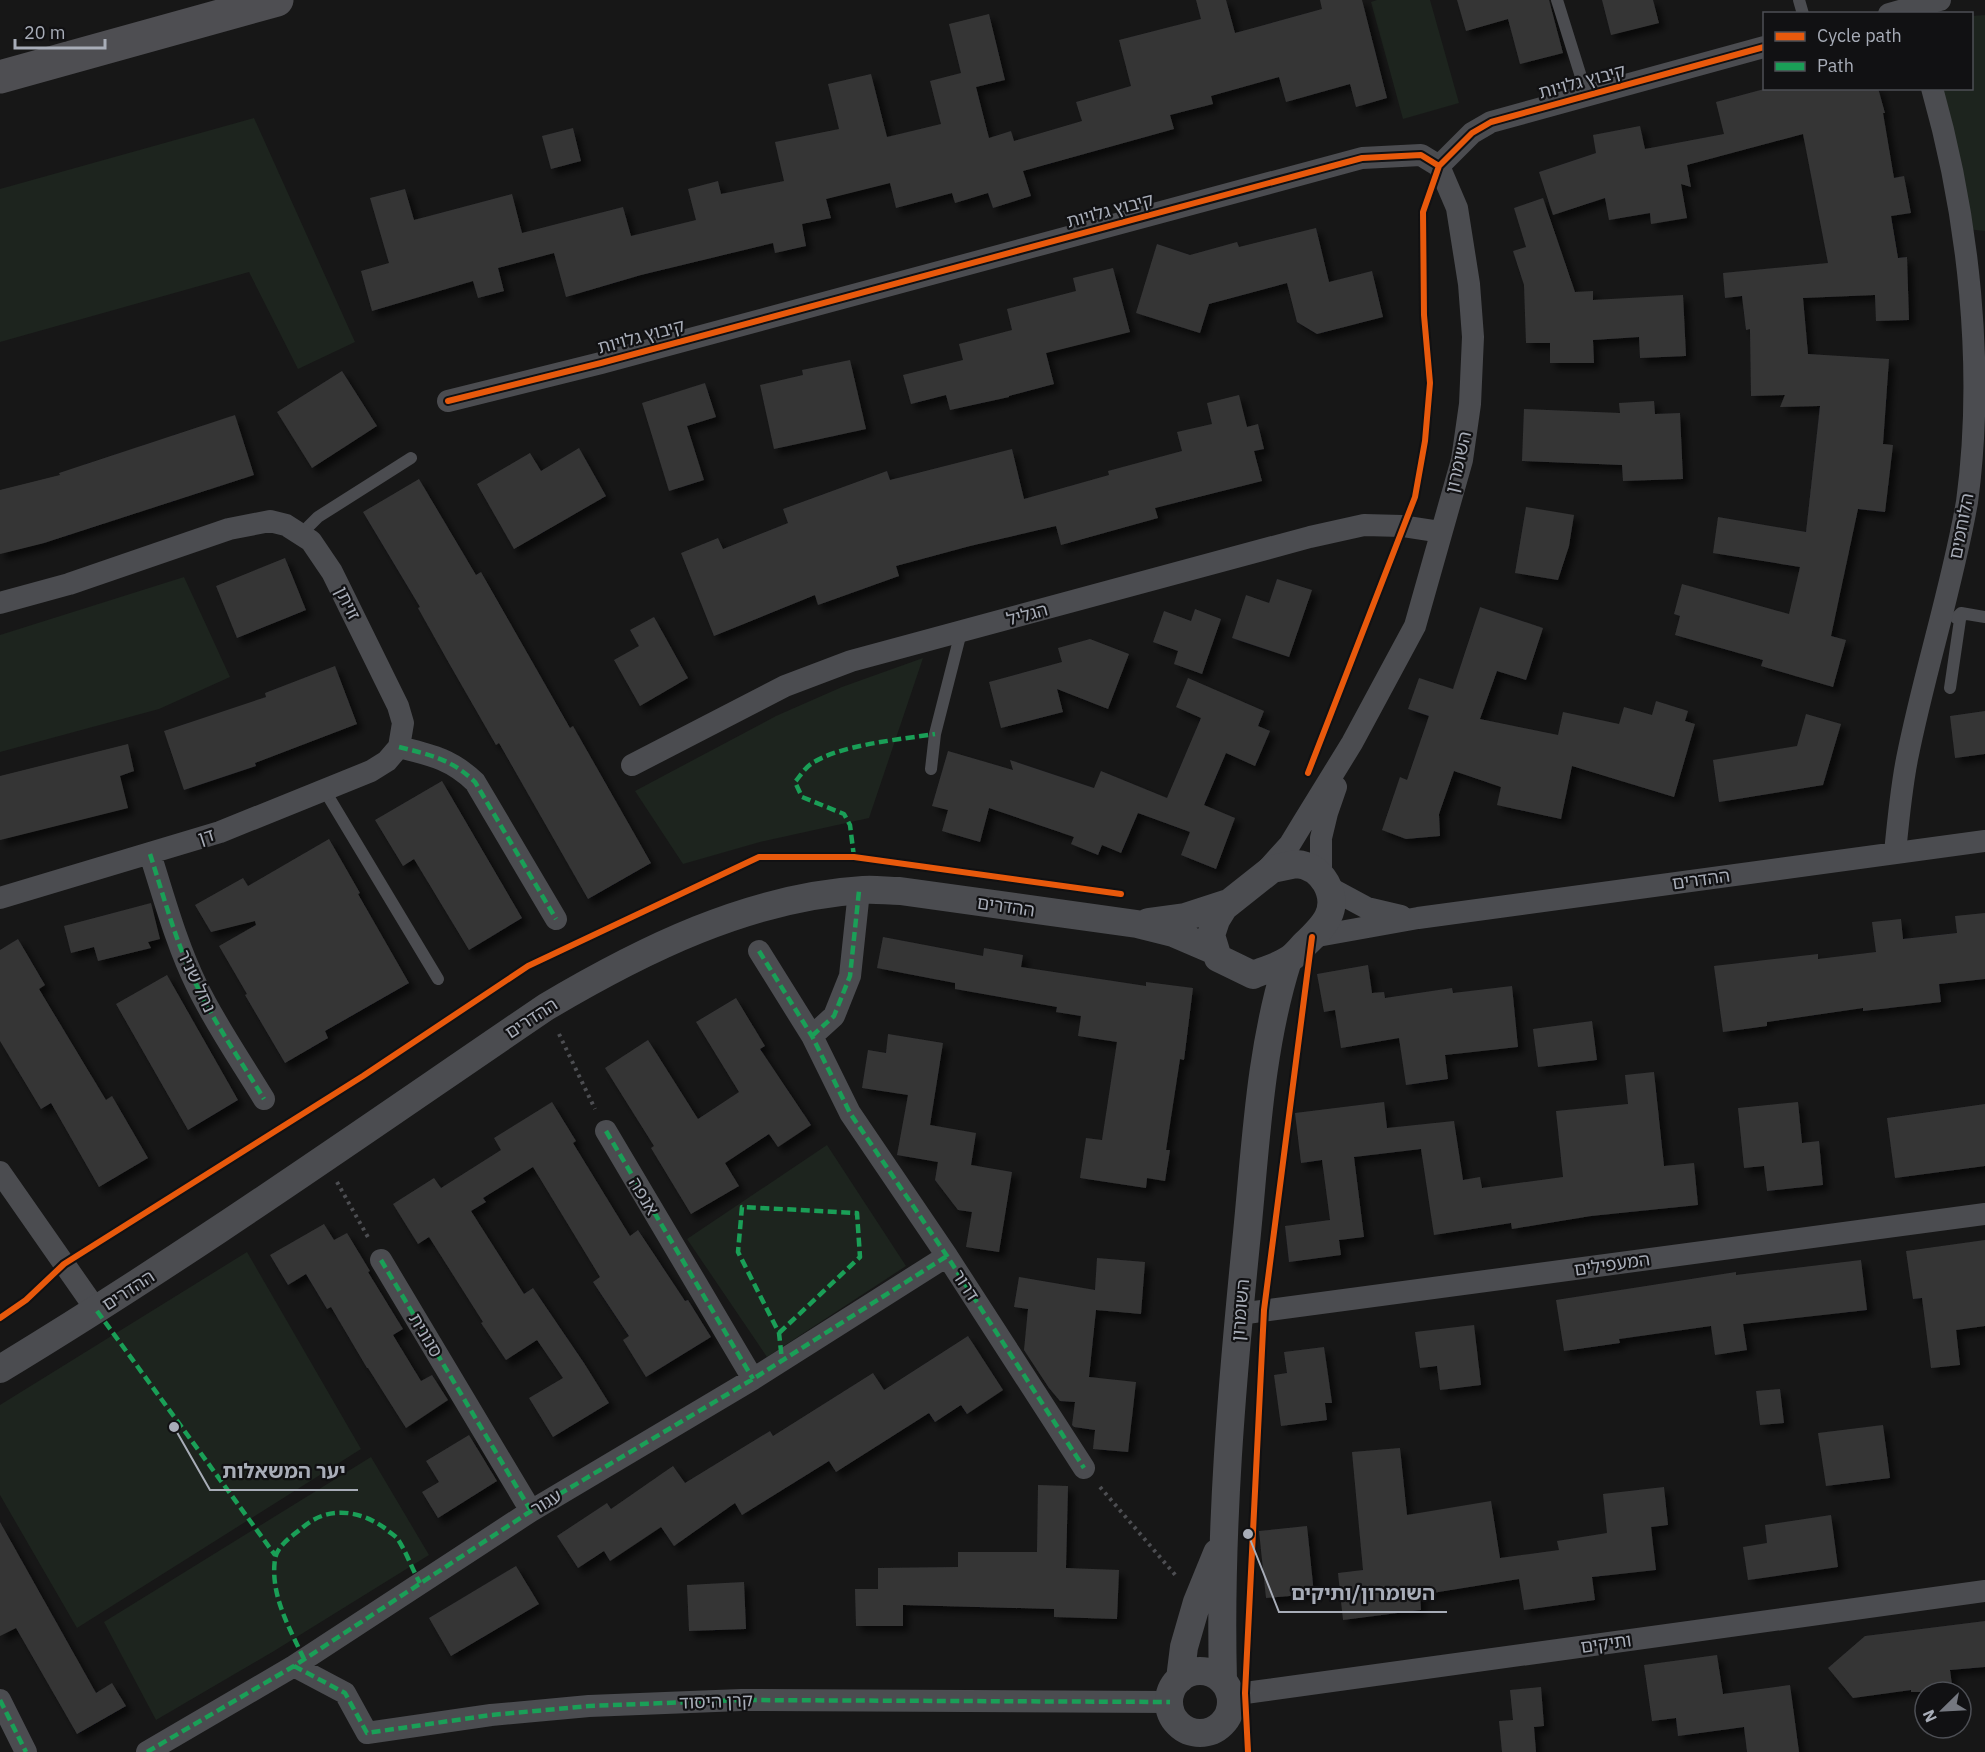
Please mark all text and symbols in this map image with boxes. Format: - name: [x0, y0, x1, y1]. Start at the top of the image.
- scale bar: [15, 12, 105, 50]
- legend: [1763, 12, 1973, 90]
- text: 20 m: [24, 21, 66, 44]
- text: Cycle path: [1817, 24, 1902, 47]
- text: Path: [1817, 54, 1854, 77]
- street label: קיבוץ גלויות: [1536, 58, 1628, 104]
- street label: קיבוץ גלויות: [1064, 187, 1156, 233]
- street label: קיבוץ גלויות: [595, 313, 687, 359]
- street label: השומרון: [1440, 429, 1476, 495]
- street label: הלוחמים: [1943, 491, 1979, 561]
- street label: זויתן: [330, 582, 366, 624]
- street label: הגליל: [1004, 597, 1050, 631]
- street label: דן: [195, 823, 217, 849]
- street label: ההדרים: [1671, 864, 1731, 894]
- street label: ההדרים: [976, 891, 1036, 921]
- street label: נחל שניר: [173, 946, 221, 1016]
- street label: ההדרים: [500, 993, 562, 1043]
- street label: אנפה: [624, 1173, 664, 1219]
- street label: המעפילים: [1573, 1247, 1651, 1281]
- street label: ההדרים: [97, 1265, 159, 1315]
- street label: דרור: [947, 1265, 985, 1305]
- street label: השומרון: [1226, 1278, 1254, 1342]
- street label: סנונית: [404, 1309, 448, 1361]
- callout: יער המשאלות: [210, 1452, 358, 1490]
- text: יער המשאלות: [222, 1457, 346, 1484]
- street label: עגור: [526, 1484, 566, 1520]
- callout: השומרון/ותיקים: [1279, 1574, 1447, 1612]
- text: השומרון/ותיקים: [1291, 1579, 1435, 1606]
- street label: ותיקים: [1579, 1628, 1633, 1658]
- north arrow: [1913, 1680, 1973, 1740]
- street label: קרן היסוד: [679, 1688, 753, 1714]
- text: N: [1918, 1707, 1941, 1725]

